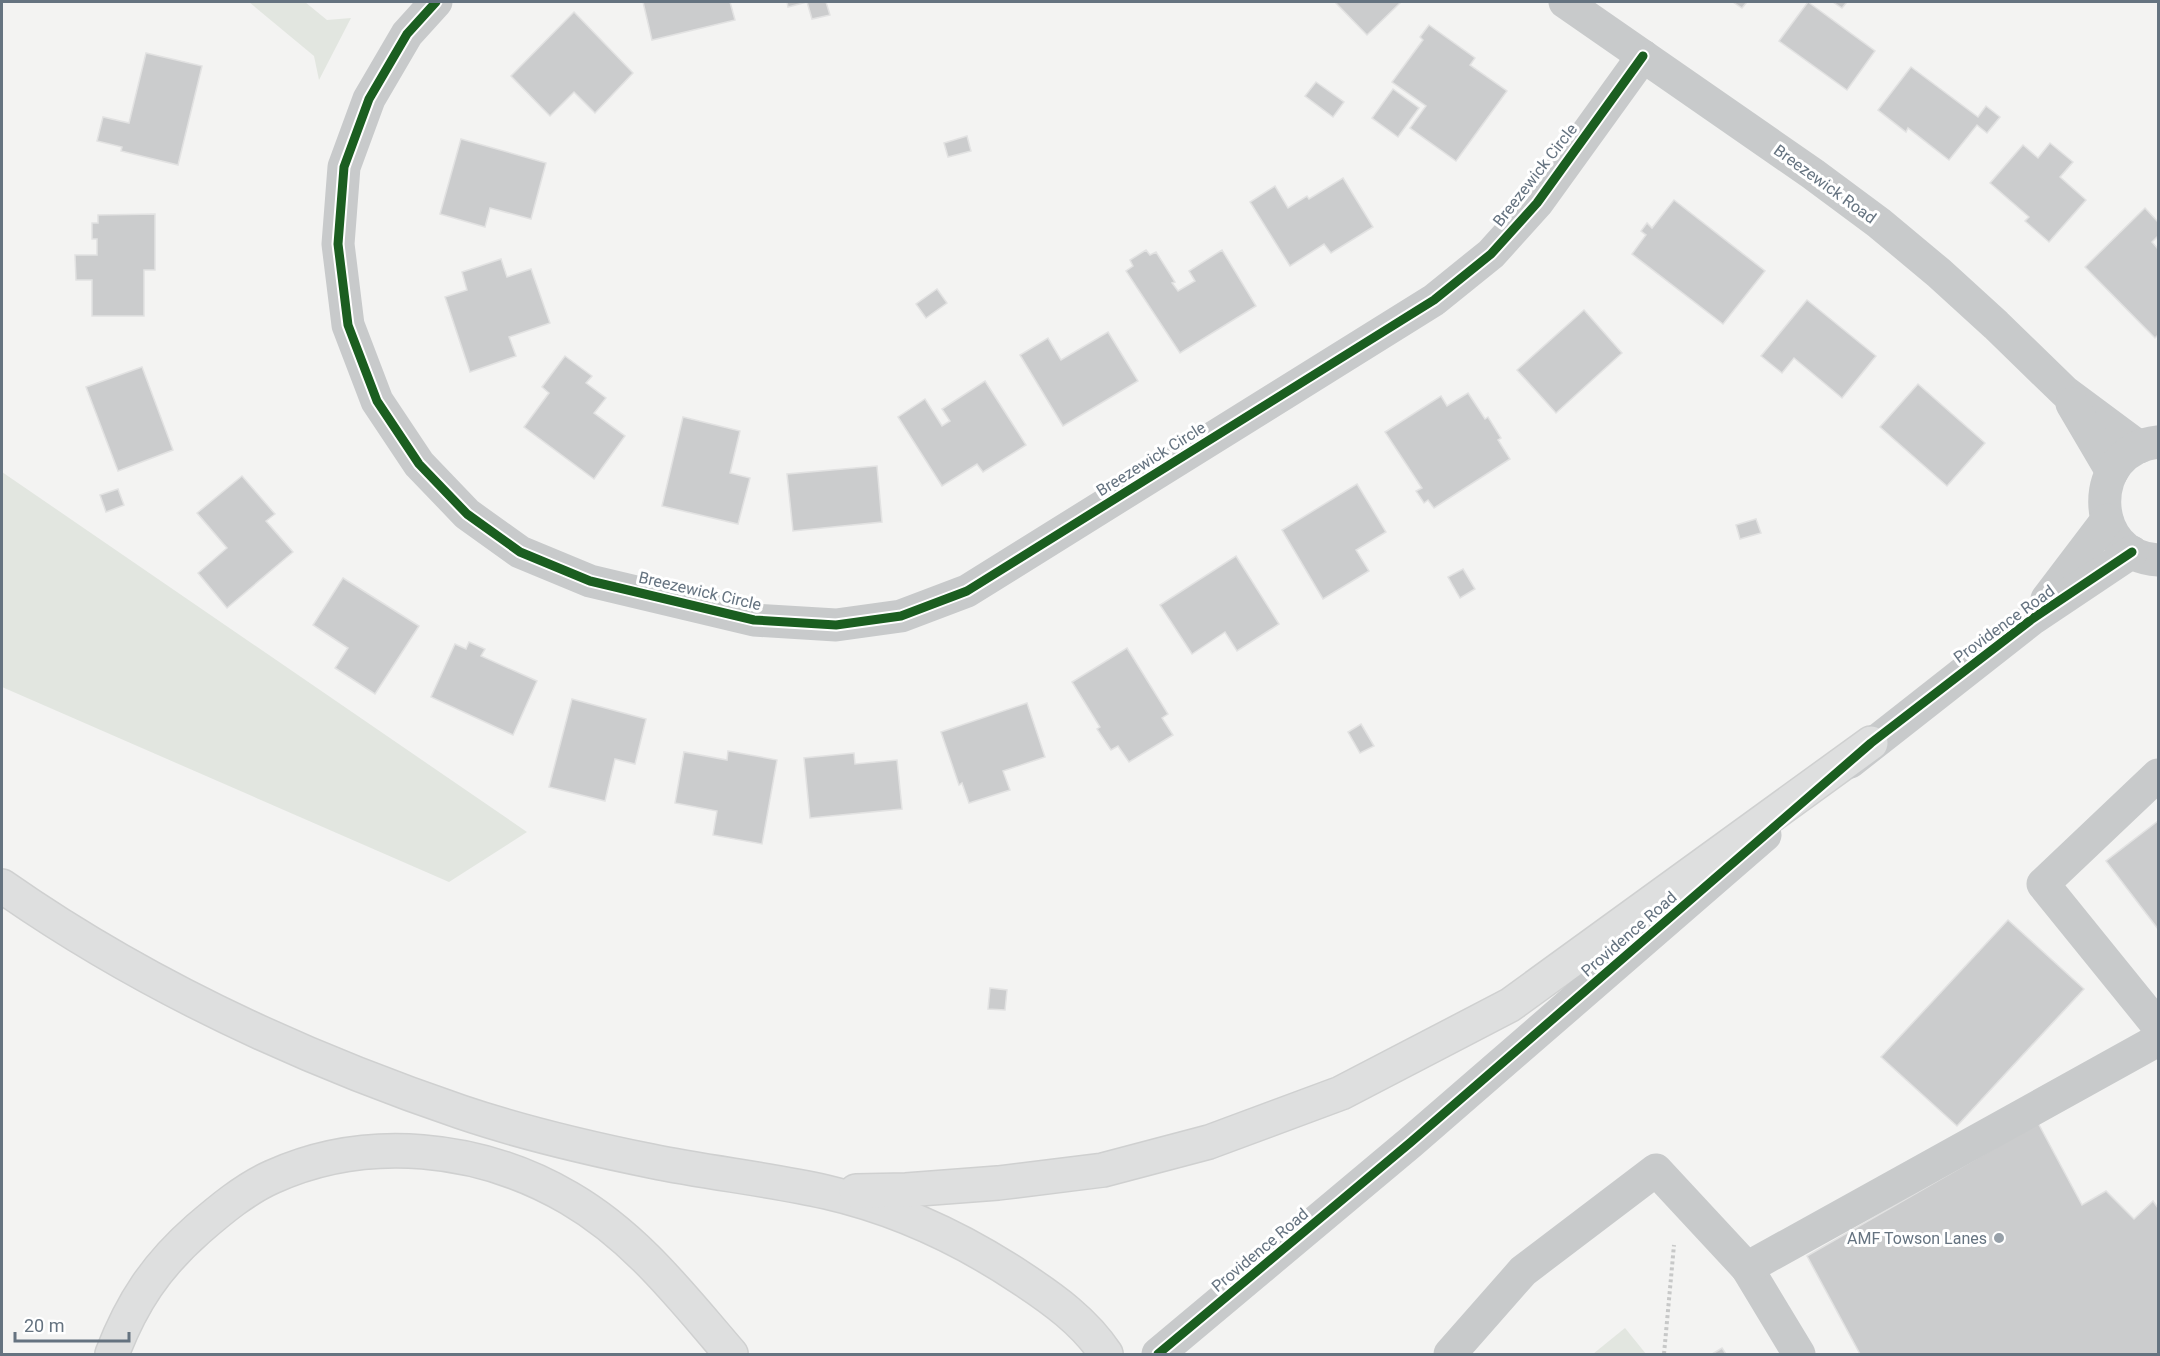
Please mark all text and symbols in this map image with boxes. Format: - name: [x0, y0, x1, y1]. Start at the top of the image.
- street label: Breezewick Circle: [1489, 120, 1581, 230]
- street label: Breezewick Road: [1770, 141, 1880, 227]
- street label: Breezewick Circle: [1093, 418, 1209, 500]
- street label: Breezewick Circle: [637, 568, 763, 614]
- street label: Providence Road: [1950, 581, 2058, 667]
- street label: Providence Road: [1578, 888, 1680, 980]
- street label: Providence Road: [1208, 1204, 1312, 1296]
- place label: AMF Towson Lanes: [1847, 1229, 1987, 1248]
- marker: AMF Towson Lanes: [1992, 1231, 2006, 1245]
- scale bar: [15, 1305, 129, 1343]
- text: 20 m: [24, 1315, 64, 1336]

